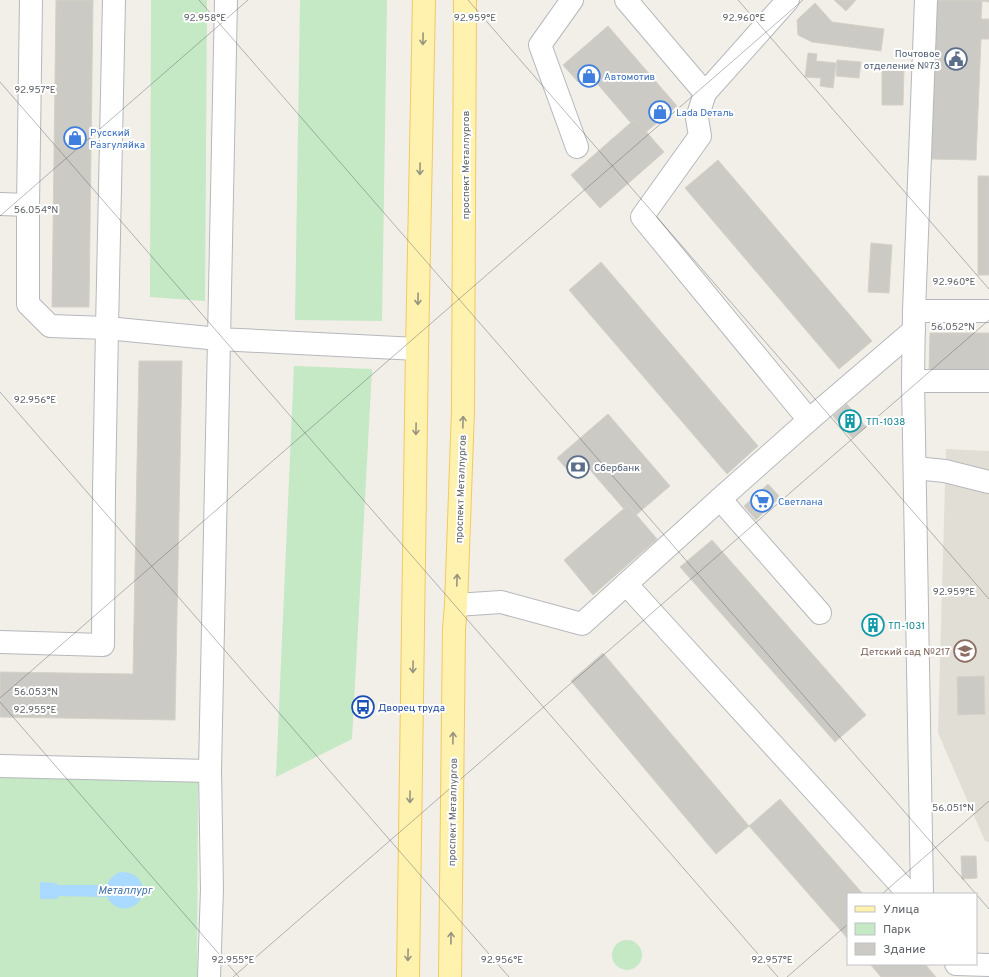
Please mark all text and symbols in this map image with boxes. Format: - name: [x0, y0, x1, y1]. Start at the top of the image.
- text: 92.958°E: [184, 12, 226, 25]
- text: 92.959°E: [454, 12, 496, 25]
- text: 92.960°E: [723, 12, 765, 25]
- one-way arrow: [419, 32, 427, 45]
- public building icon: Почтовое отделение №73: [943, 46, 969, 72]
- place label: Почтовое отделение №73: [864, 48, 940, 73]
- shop icon: Автомотив: [576, 63, 602, 89]
- place label: Автомотив: [604, 71, 655, 84]
- text: 92.957°E: [14, 84, 56, 97]
- shop icon: Lada Dеталь: [647, 99, 673, 125]
- place label: Lada Dеталь: [676, 107, 734, 120]
- street label: проспект Металлургов: [460, 111, 473, 219]
- shop icon: Русский Разгуляйка: [62, 125, 88, 151]
- place label: Русский Разгуляйка: [90, 127, 145, 152]
- one-way arrow: [417, 162, 424, 175]
- text: 56.054°N: [14, 204, 58, 217]
- text: 92.960°E: [933, 276, 975, 289]
- one-way arrow: [414, 292, 422, 305]
- text: 56.052°N: [931, 321, 975, 334]
- text: 92.956°E: [14, 394, 56, 407]
- building icon: ТП-1038: [837, 408, 863, 434]
- one-way arrow: [459, 416, 467, 429]
- place label: ТП-1038: [866, 416, 905, 429]
- one-way arrow: [412, 422, 420, 435]
- street label: проспект Металлургов: [453, 435, 470, 544]
- bank icon: Сбербанк: [565, 454, 591, 480]
- place label: Сбербанк: [594, 462, 640, 475]
- supermarket icon: Светлана: [749, 488, 775, 514]
- place label: Светлана: [778, 496, 823, 509]
- one-way arrow: [453, 574, 460, 587]
- text: 92.959°E: [933, 586, 975, 599]
- building icon: ТП-1031: [860, 612, 886, 638]
- place label: ТП-1031: [888, 620, 925, 633]
- school or university icon: Детский сад №217: [952, 638, 978, 664]
- place label: Детский сад №217: [860, 646, 950, 659]
- one-way arrow: [409, 660, 416, 673]
- text: 56.053°N: [14, 686, 58, 699]
- bus stop icon: Дворец труда: [350, 694, 376, 720]
- place label: Дворец труда: [378, 702, 445, 715]
- text: 92.955°E: [14, 704, 56, 717]
- one-way arrow: [449, 732, 457, 745]
- street label: проспект Металлургов: [446, 758, 461, 866]
- one-way arrow: [407, 790, 414, 803]
- text: 56.051°N: [932, 802, 974, 815]
- water label: Металлург: [98, 884, 153, 898]
- legend: [847, 893, 977, 965]
- text: Улица: [883, 902, 919, 918]
- text: Парк: [883, 922, 911, 938]
- one-way arrow: [447, 932, 455, 945]
- text: Здание: [883, 942, 926, 958]
- one-way arrow: [404, 948, 412, 961]
- text: 92.955°E: [212, 954, 254, 967]
- text: 92.956°E: [481, 954, 523, 967]
- text: 92.957°E: [751, 954, 793, 967]

